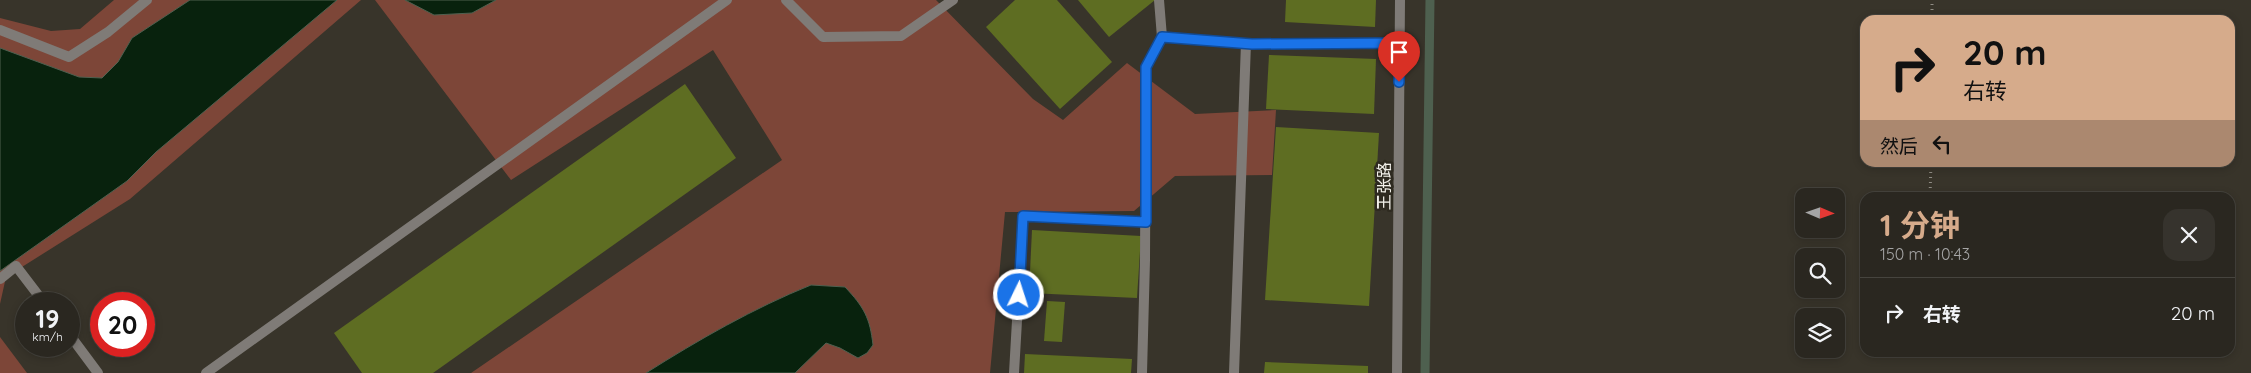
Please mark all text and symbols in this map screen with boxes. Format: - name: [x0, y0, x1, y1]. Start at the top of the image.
- text: 20 m: [1963, 30, 2046, 74]
- pin: [1378, 31, 1420, 82]
- icon: right: [1880, 35, 1945, 100]
- icon: arrive: [1385, 38, 1413, 66]
- text: 右转: [1963, 77, 2007, 105]
- icon: left: [1928, 130, 1956, 158]
- text: 然后: [1880, 134, 1918, 158]
- street label: 王张路: [1374, 162, 1394, 210]
- north arrow: [1795, 188, 1845, 238]
- map controls: [1795, 188, 1845, 358]
- text: 1 分钟: [1880, 206, 1960, 244]
- button: close: [2163, 209, 2215, 261]
- text: 150 m · 10:43: [1880, 244, 1970, 264]
- button: search: [1795, 248, 1845, 298]
- position arrow: [992, 268, 1044, 320]
- speed limit sign: 20: [90, 292, 155, 357]
- icon: right: [1880, 299, 1908, 327]
- text: 20 m: [2171, 301, 2215, 325]
- text: 右转: [1923, 302, 1961, 326]
- text: 19: [36, 303, 59, 334]
- button: layers: [1795, 308, 1845, 358]
- text: km/h: [32, 329, 63, 344]

